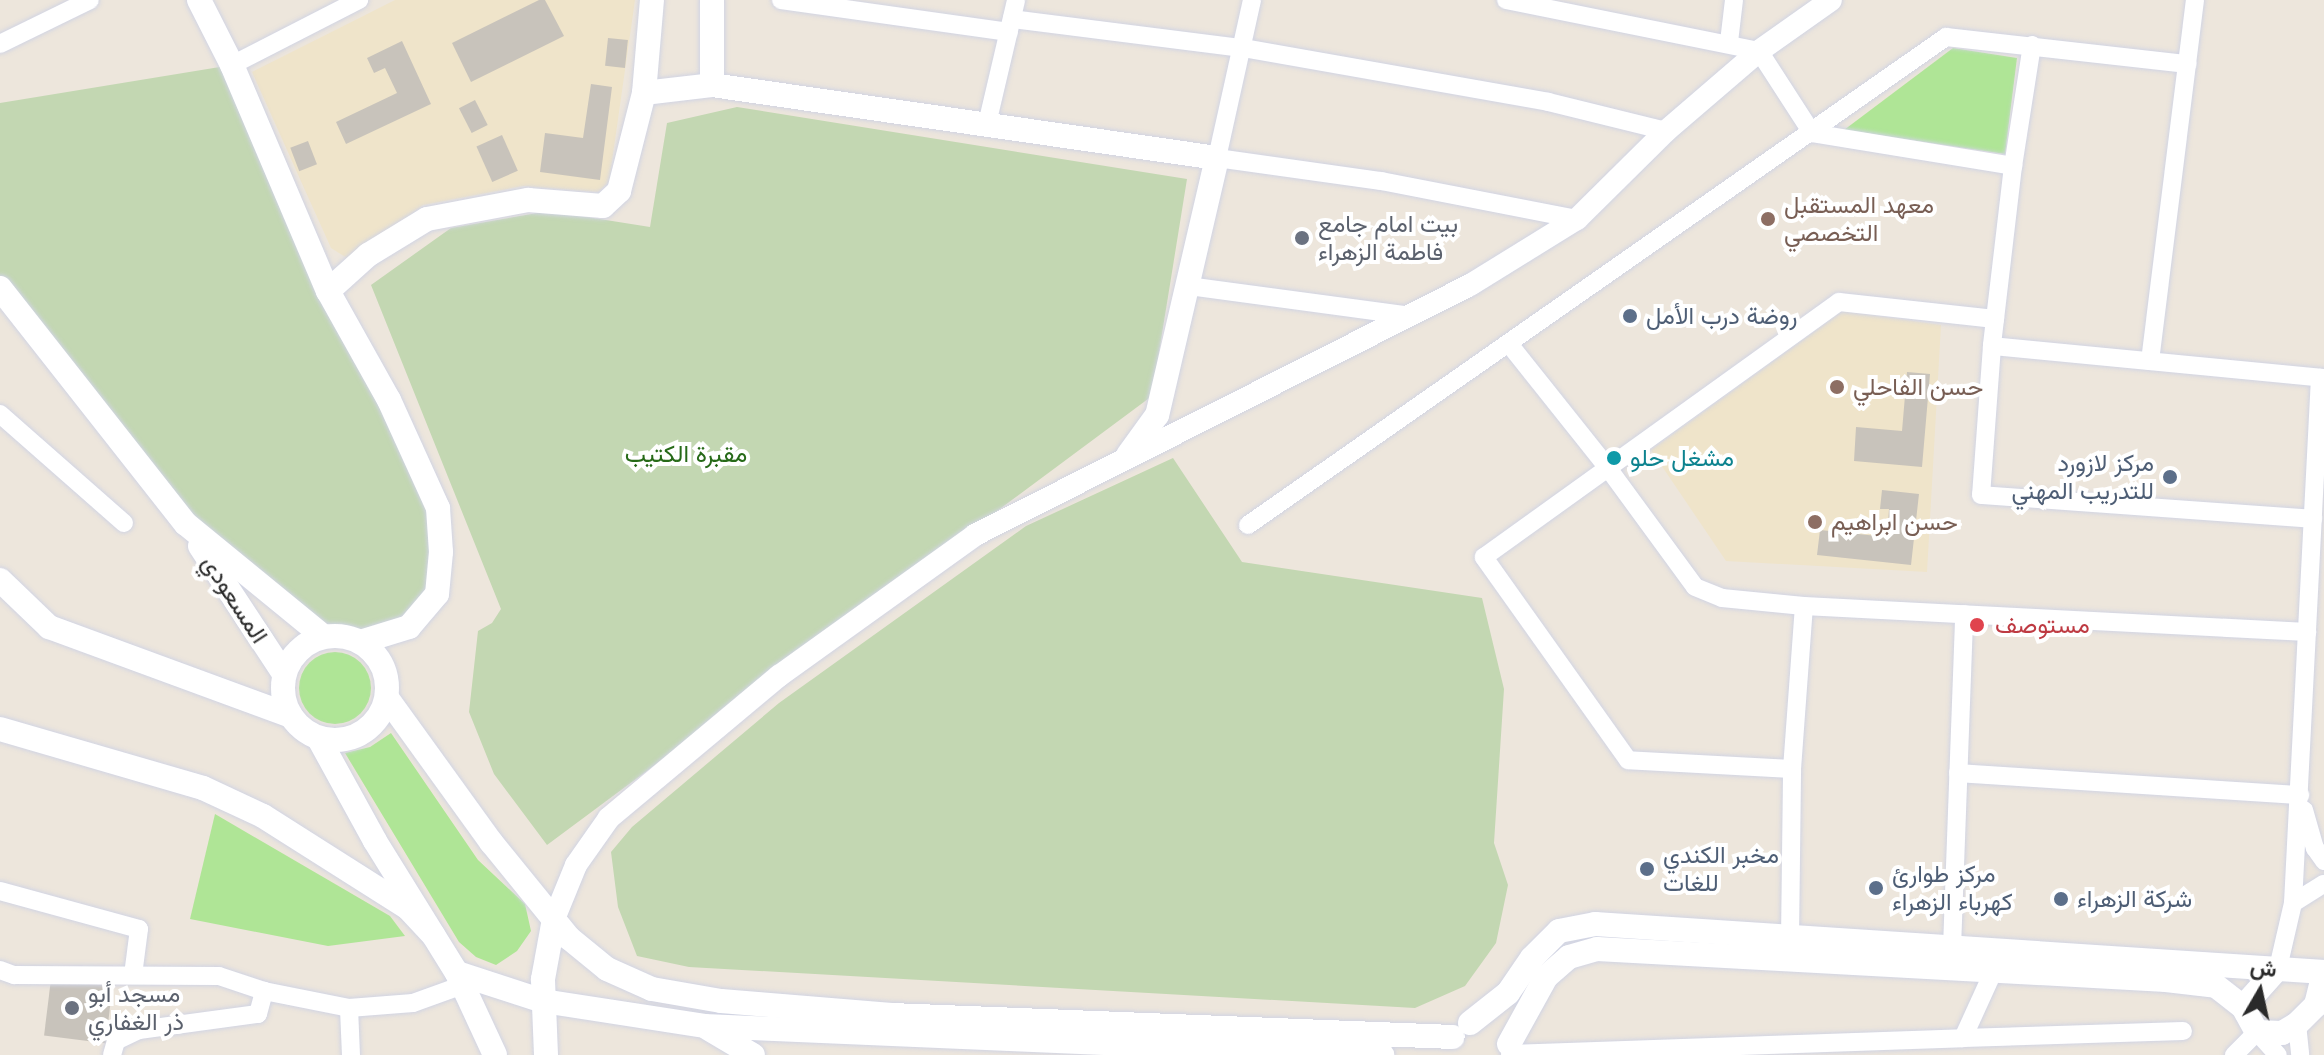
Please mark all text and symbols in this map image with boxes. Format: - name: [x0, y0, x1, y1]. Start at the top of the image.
- place label: معهد المستقبل التخصصي: [1784, 191, 1934, 247]
- place label: بيت امام جامع فاطمة الزهراء: [1318, 210, 1458, 266]
- marker: معهد المستقبل التخصصي: [1759, 210, 1777, 228]
- marker: بيت امام جامع فاطمة الزهراء: [1293, 229, 1311, 247]
- place label: روضة درب الأمل: [1646, 302, 1797, 330]
- marker: روضة درب الأمل: [1621, 307, 1639, 325]
- place label: حسن الفاحلي: [1853, 373, 1983, 401]
- marker: حسن الفاحلي: [1828, 378, 1846, 396]
- park label: مقبرة الكتيب: [625, 440, 747, 468]
- place label: مشغل حلو: [1630, 444, 1734, 472]
- marker: مشغل حلو: [1605, 449, 1623, 467]
- place label: مركز لازورد للتدريب المهني: [2012, 449, 2154, 505]
- marker: مركز لازورد للتدريب المهني: [2161, 468, 2179, 486]
- place label: حسن ابراهيم: [1831, 508, 1958, 536]
- marker: حسن ابراهيم: [1806, 513, 1824, 531]
- street label: المسعودي: [196, 550, 274, 648]
- place label: مستوصف: [1995, 611, 2090, 639]
- marker: مستوصف: [1966, 614, 1988, 636]
- place label: مخبر الكندي للغات: [1663, 841, 1779, 897]
- marker: مخبر الكندي للغات: [1638, 860, 1656, 878]
- place label: مركز طوارئ كهرباء الزهراء: [1892, 860, 2013, 916]
- marker: مركز طوارئ كهرباء الزهراء: [1867, 879, 1885, 897]
- place label: شركة الزهراء: [2077, 885, 2192, 913]
- marker: شركة الزهراء: [2052, 890, 2070, 908]
- north arrow: [2220, 951, 2300, 1031]
- text: ش: [2249, 952, 2279, 982]
- place label: مسجد أبو ذر الغفاري: [88, 980, 184, 1036]
- marker: مسجد أبو ذر الغفاري: [63, 999, 81, 1017]

